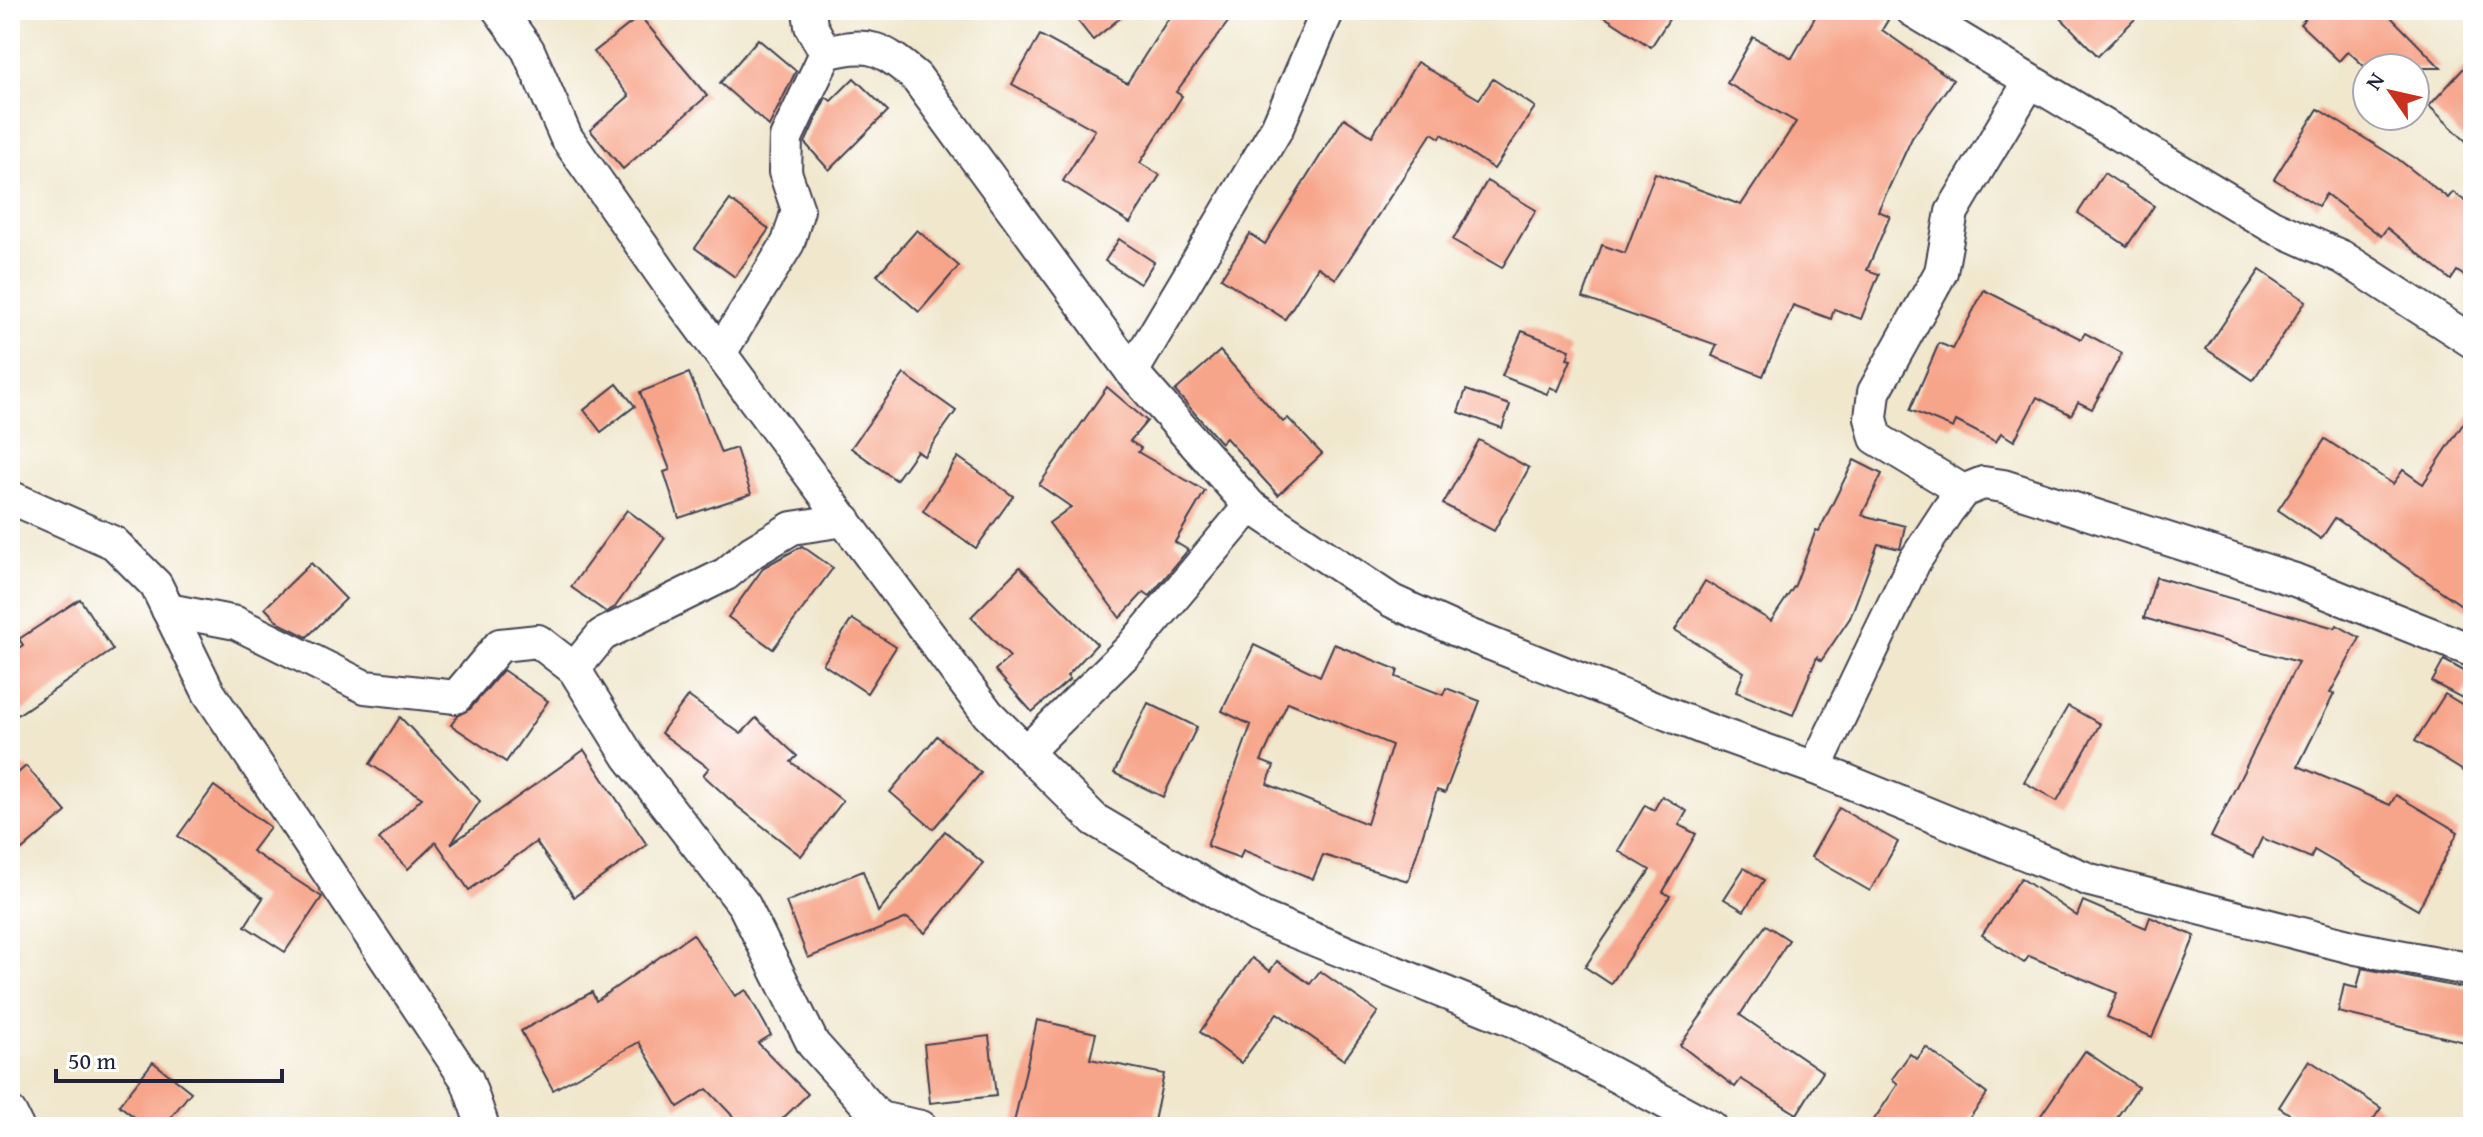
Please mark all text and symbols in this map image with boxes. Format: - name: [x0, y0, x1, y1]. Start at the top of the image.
- north arrow: [2351, 52, 2431, 132]
- text: N: [2357, 66, 2392, 96]
- scale bar: [56, 1033, 282, 1083]
- text: 50 m: [68, 1043, 116, 1078]

